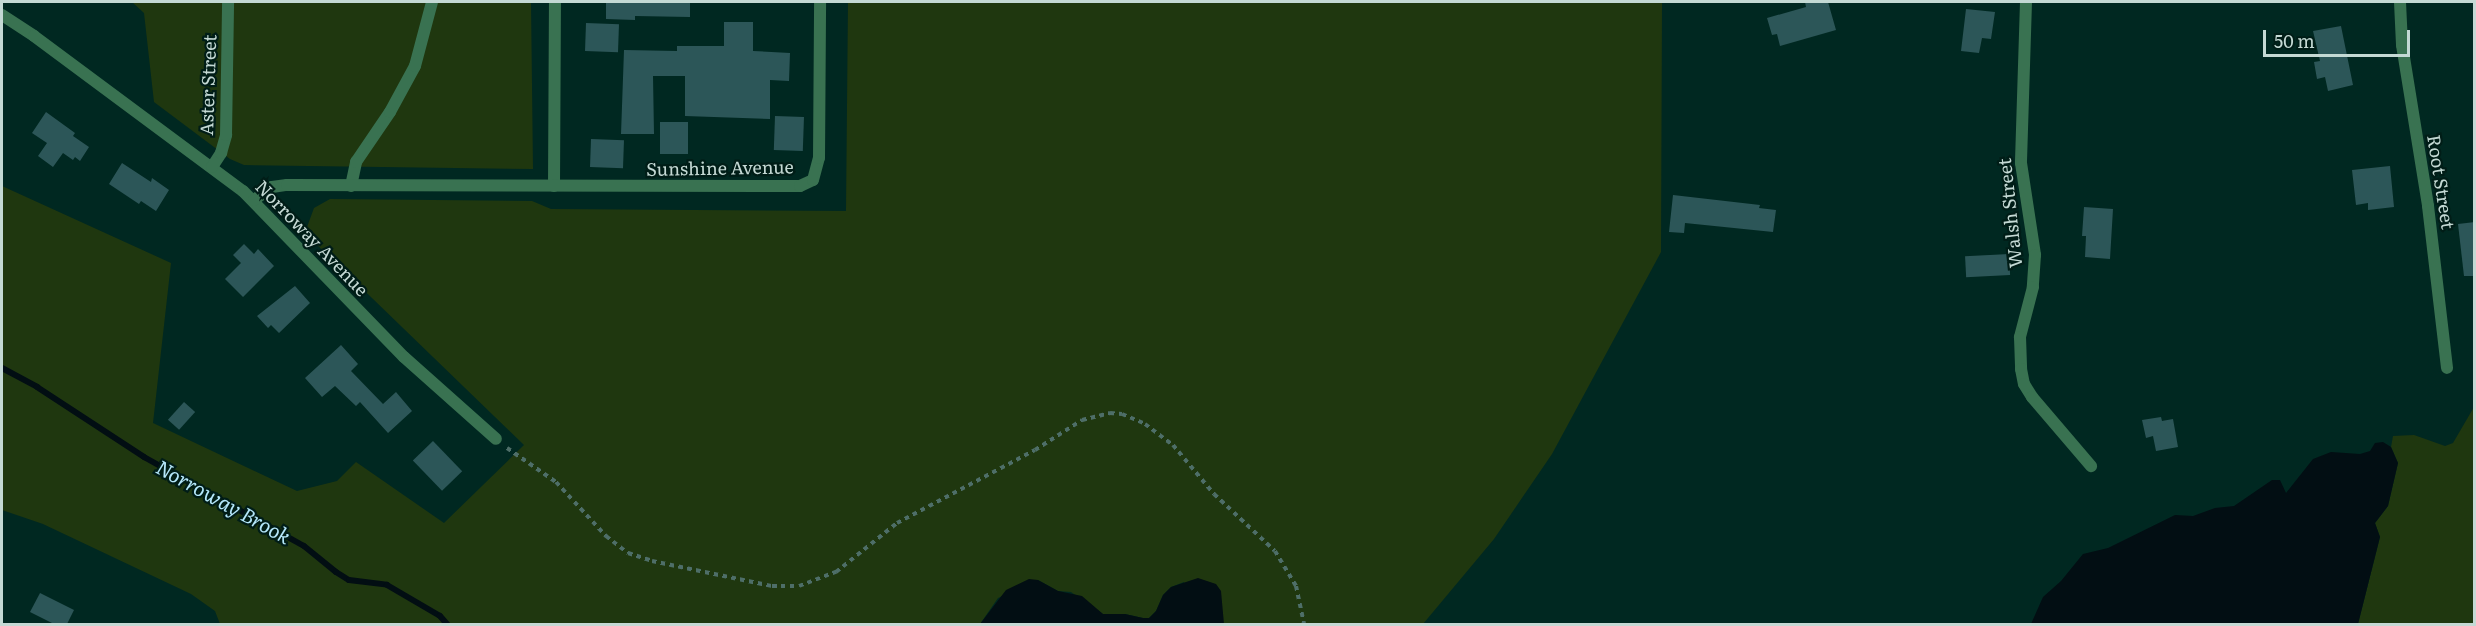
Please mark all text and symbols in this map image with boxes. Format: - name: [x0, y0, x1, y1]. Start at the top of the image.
- scale bar: [2266, 18, 2413, 56]
- text: 50 m: [2274, 27, 2315, 54]
- street label: Aster Street: [195, 34, 221, 136]
- street label: Root Street: [2423, 133, 2459, 231]
- street label: Sunshine Avenue: [646, 156, 794, 180]
- street label: Walsh Street: [1993, 157, 2027, 269]
- street label: Norroway Avenue: [251, 176, 373, 300]
- water label: Norroway Brook: [152, 454, 296, 548]

